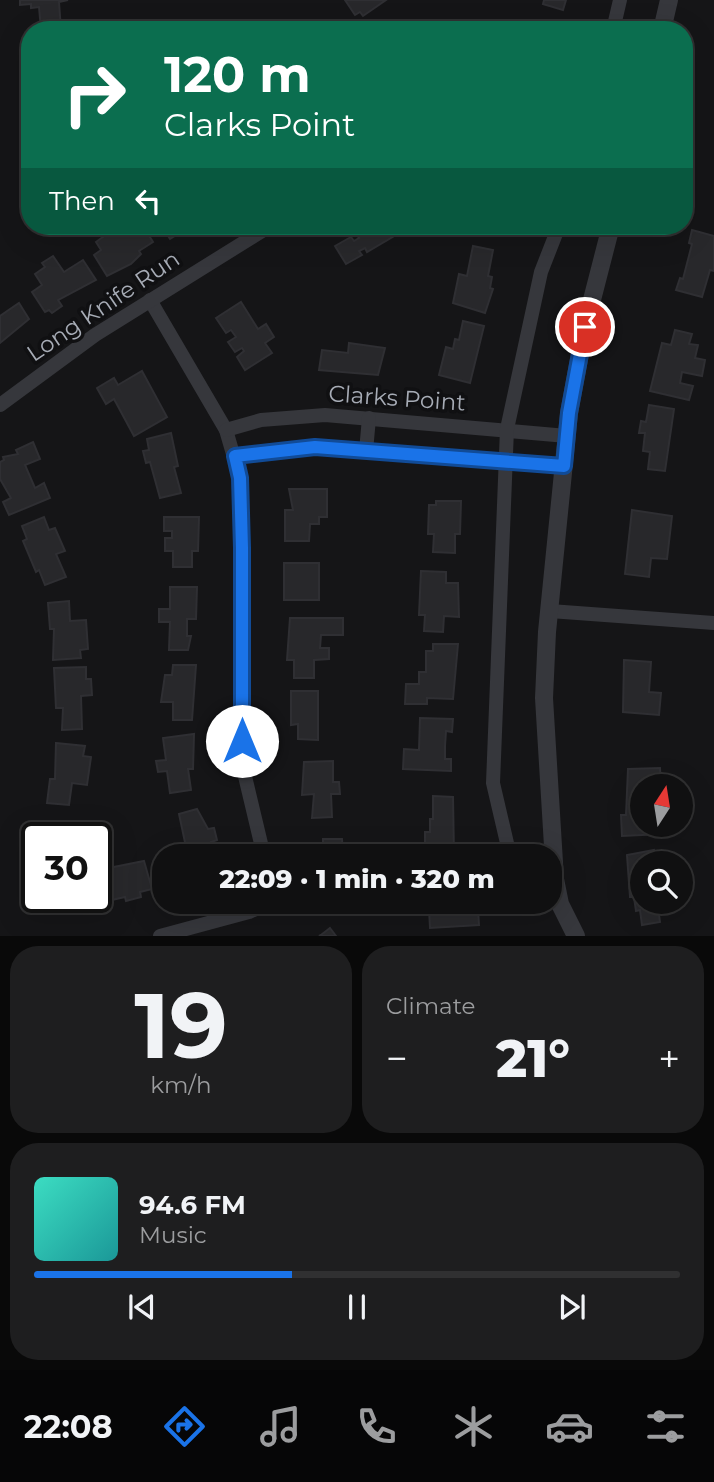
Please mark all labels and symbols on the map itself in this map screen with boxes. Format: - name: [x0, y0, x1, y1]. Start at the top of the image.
- street label: Long Knife Run: [21, 245, 185, 367]
- pin: [555, 297, 615, 357]
- street label: Clarks Point: [327, 379, 467, 417]
- position arrow: [205, 704, 279, 778]
- north arrow: [630, 774, 693, 836]
- speed limit sign: 30: [21, 822, 112, 913]

